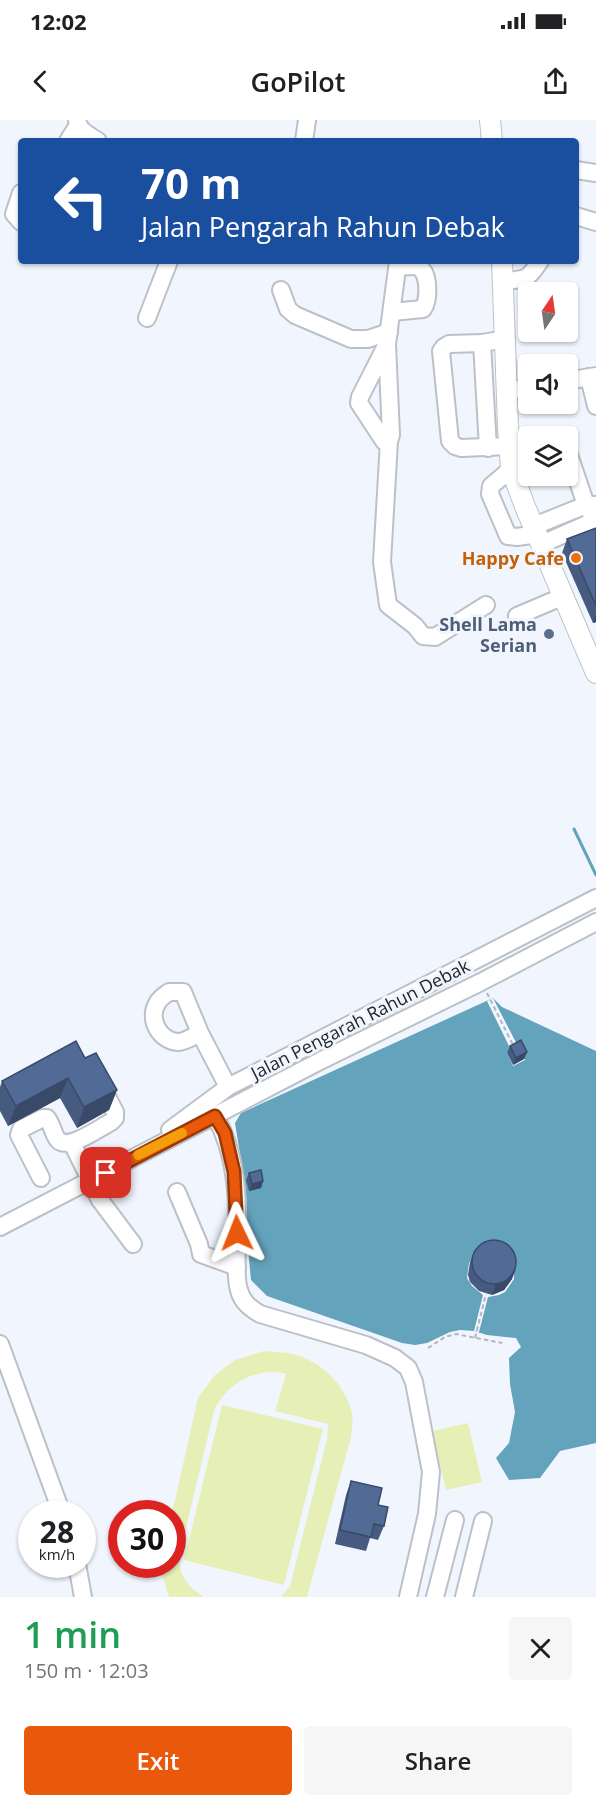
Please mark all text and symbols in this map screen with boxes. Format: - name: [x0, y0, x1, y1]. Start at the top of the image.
- text: 12:02: [30, 6, 87, 36]
- text: GoPilot: [251, 63, 345, 100]
- icon: back: [24, 65, 57, 98]
- icon: share: [539, 65, 572, 98]
- text: 70 m: [141, 154, 241, 211]
- icon: left: [42, 162, 120, 240]
- text: Jalan Pengarah Rahun Debak: [141, 208, 505, 245]
- north arrow: [518, 282, 578, 342]
- map controls: [518, 282, 578, 486]
- button: sound: [518, 354, 578, 414]
- button: layers: [518, 426, 578, 486]
- place label: Happy Cafe: [462, 546, 564, 570]
- marker: Happy Cafe: [569, 551, 583, 565]
- place label: Shell Lama Serian: [439, 612, 537, 657]
- marker: Shell Lama Serian: [542, 627, 556, 641]
- street label: Jalan Pengarah Rahun Debak: [245, 953, 474, 1086]
- pin: [80, 1147, 131, 1198]
- icon: arrive: [89, 1156, 122, 1189]
- position arrow: [205, 1201, 269, 1265]
- speed limit sign: 30: [108, 1500, 186, 1578]
- text: 28: [40, 1511, 74, 1552]
- text: km/h: [39, 1544, 75, 1564]
- text: 1 min: [24, 1610, 121, 1659]
- button: close: [509, 1617, 572, 1680]
- text: 150 m · 12:03: [24, 1657, 149, 1684]
- button: Exit: [24, 1726, 292, 1795]
- button: Share: [304, 1726, 572, 1795]

